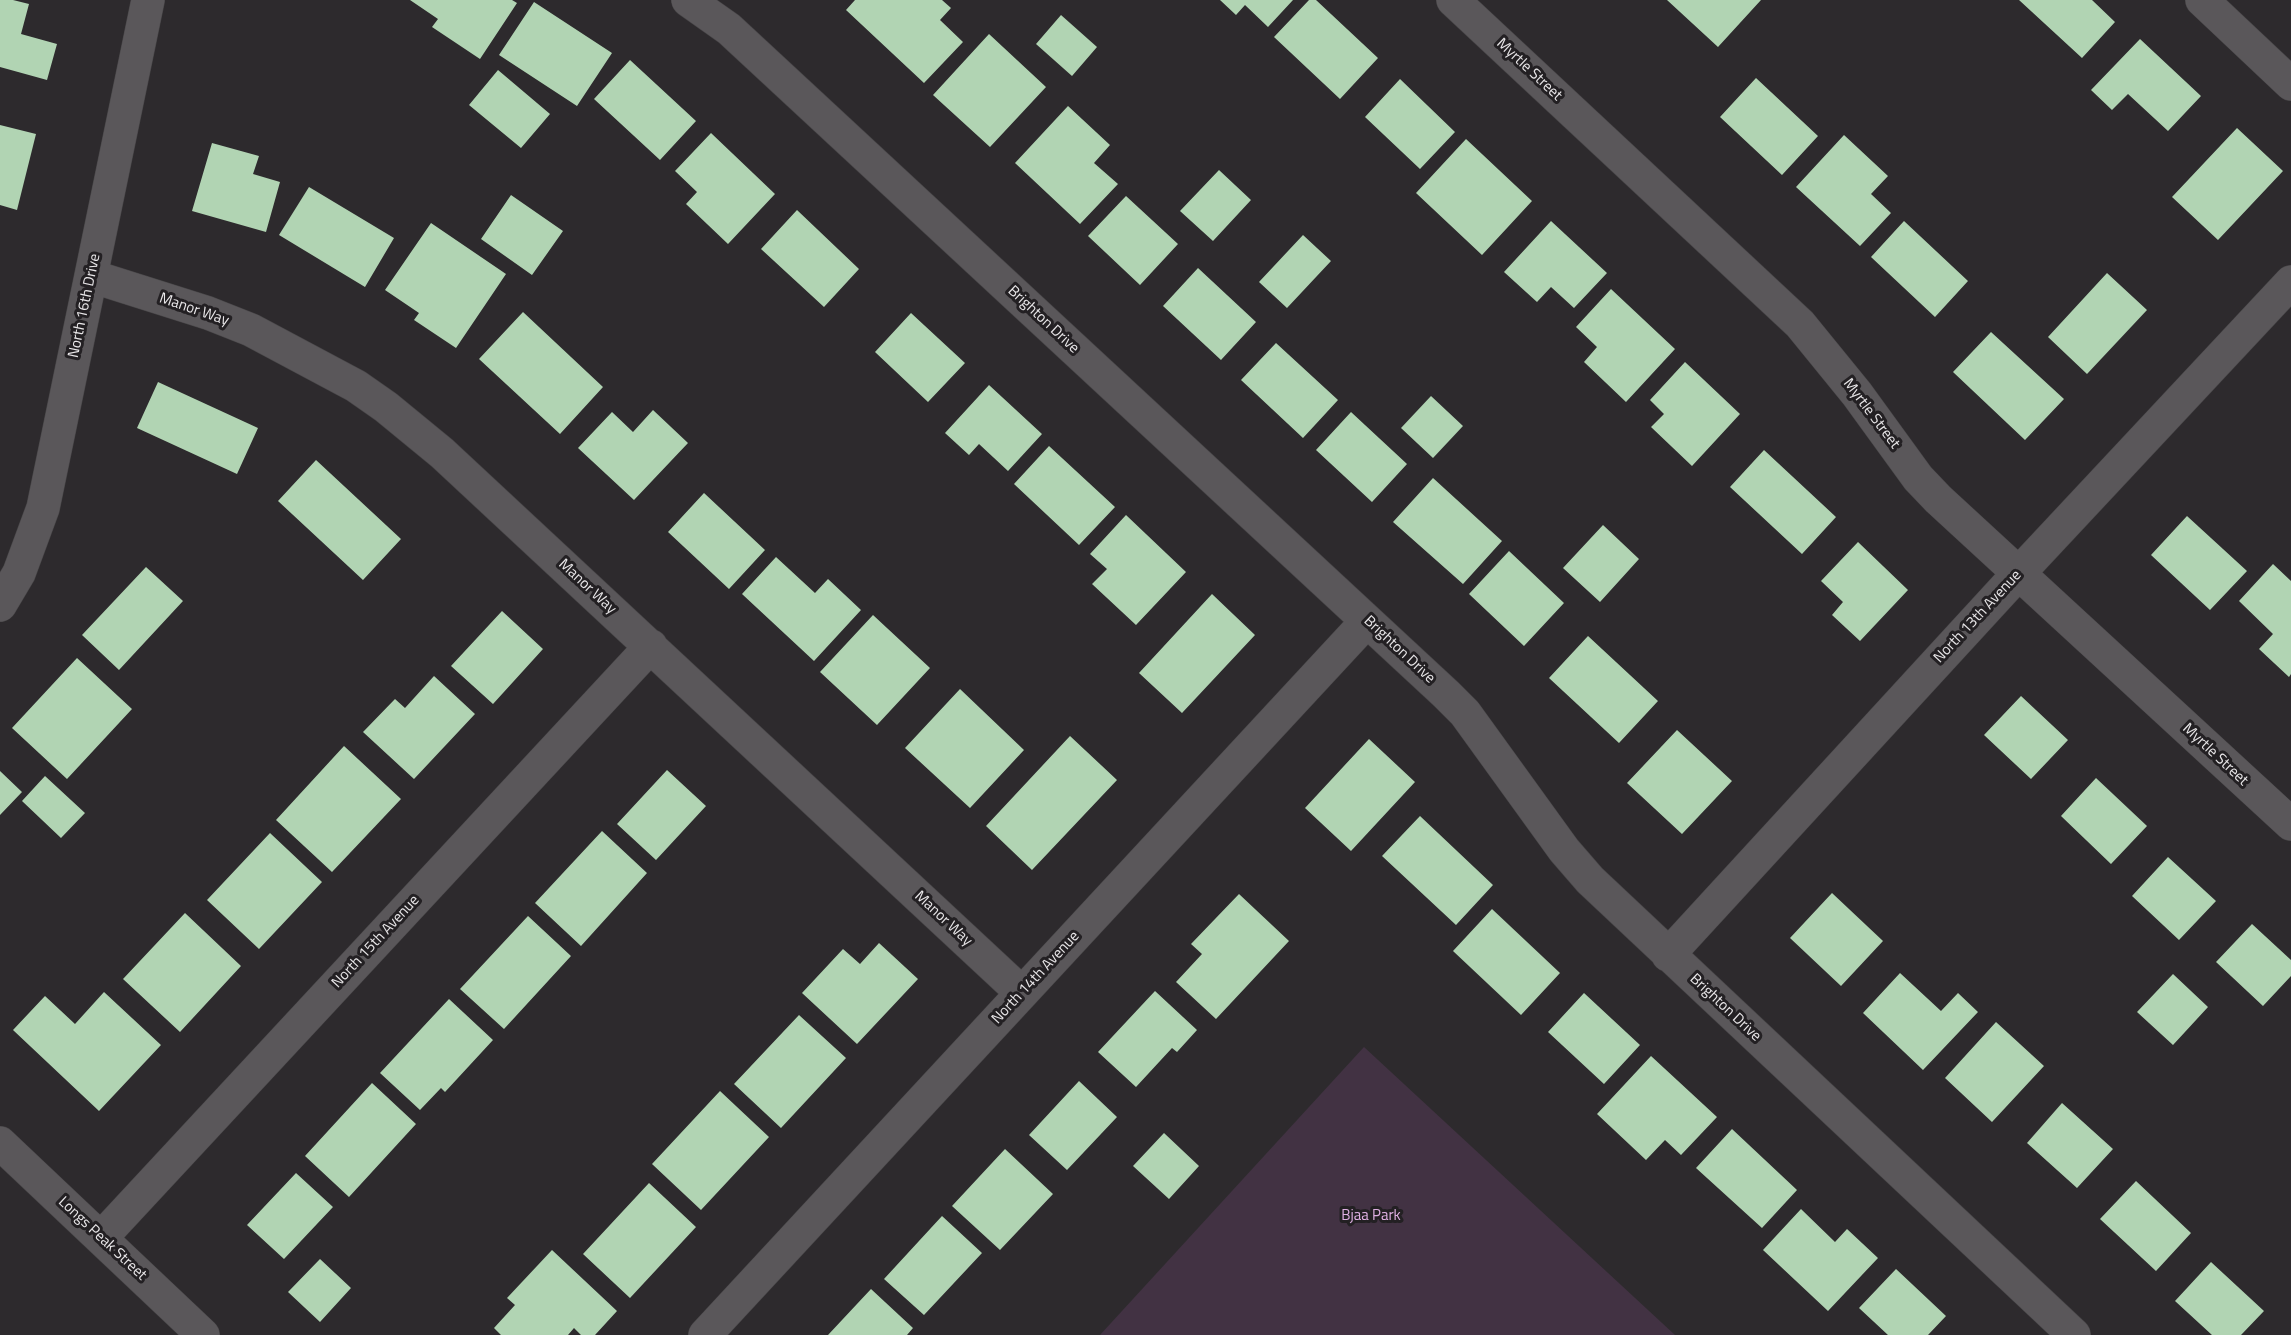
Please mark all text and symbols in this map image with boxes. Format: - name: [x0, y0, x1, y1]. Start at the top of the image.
- street label: Myrtle Street: [1492, 35, 1566, 105]
- street label: North 16th Drive: [65, 252, 105, 360]
- street label: Brighton Drive: [1004, 282, 1082, 358]
- street label: Manor Way: [157, 290, 231, 330]
- street label: Myrtle Street: [1839, 375, 1903, 453]
- street label: Manor Way: [554, 556, 620, 618]
- street label: North 13th Avenue: [1930, 567, 2026, 667]
- street label: Brighton Drive: [1360, 612, 1438, 688]
- street label: Myrtle Street: [2178, 720, 2252, 790]
- street label: Manor Way: [910, 888, 976, 950]
- street label: North 15th Avenue: [328, 892, 424, 992]
- street label: North 14th Avenue: [988, 928, 1084, 1028]
- street label: Brighton Drive: [1686, 970, 1764, 1046]
- street label: Longs Peak Street: [54, 1193, 150, 1285]
- park label: Bjaa Park: [1341, 1207, 1401, 1225]

